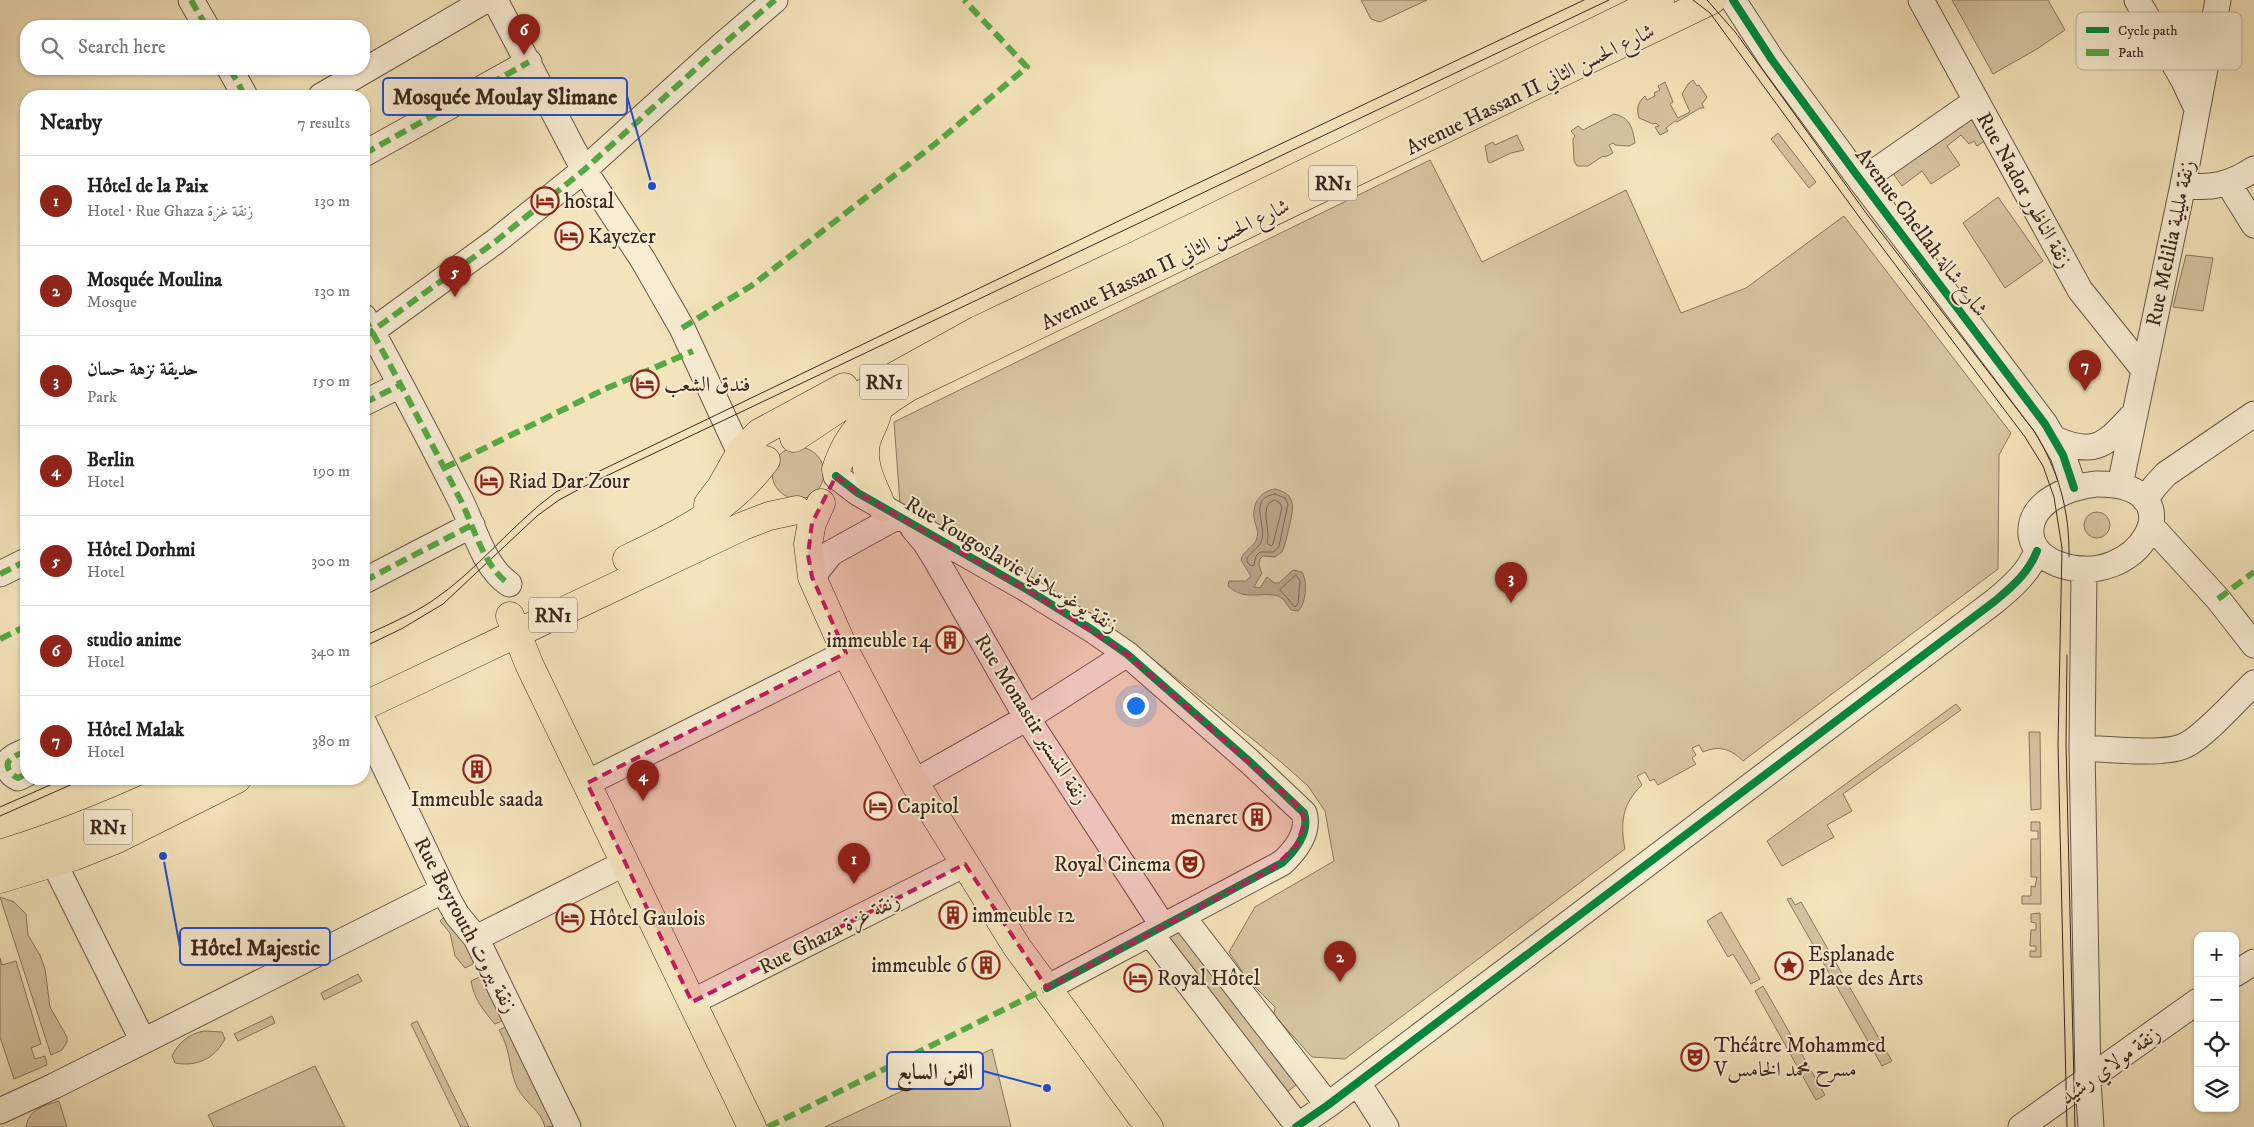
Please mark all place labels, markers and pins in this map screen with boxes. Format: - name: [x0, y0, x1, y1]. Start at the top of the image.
- pin: 6: [508, 14, 540, 55]
- callout: Mosquée Moulay Slimane: [383, 78, 627, 115]
- hotel icon: hostal: [530, 186, 560, 216]
- place label: hostal: [564, 189, 615, 215]
- hotel icon: Kayezer: [554, 221, 584, 251]
- place label: Kayezer: [588, 224, 656, 250]
- pin: 5: [439, 256, 471, 297]
- pin: 7: [2069, 350, 2101, 391]
- hotel icon: فندق الشعب: [630, 369, 660, 399]
- place label: فندق الشعب: [664, 372, 751, 398]
- hotel icon: Riad Dar Zour: [474, 466, 504, 496]
- place label: Riad Dar Zour: [508, 469, 630, 495]
- pin: 3: [1495, 562, 1527, 603]
- building icon: immeuble 14: [935, 625, 965, 655]
- place label: immeuble 14: [826, 628, 932, 654]
- building icon: Immeuble saada: [462, 754, 492, 784]
- pin: 4: [627, 760, 659, 801]
- place label: Immeuble saada: [411, 787, 543, 813]
- hotel icon: Capitol: [863, 791, 893, 821]
- place label: Capitol: [897, 794, 960, 820]
- building icon: menaret: [1242, 802, 1272, 832]
- place label: menaret: [1170, 805, 1238, 831]
- pin: 1: [838, 843, 870, 884]
- theatre icon: Royal Cinema: [1175, 849, 1205, 879]
- place label: Royal Cinema: [1054, 852, 1171, 878]
- building icon: immeuble 12: [938, 900, 968, 930]
- hotel icon: Hôtel Gaulois: [555, 903, 585, 933]
- place label: immeuble 12: [972, 903, 1076, 929]
- place label: Hôtel Gaulois: [589, 906, 705, 932]
- callout: Hôtel Majestic: [180, 928, 330, 965]
- pin: 2: [1324, 941, 1356, 982]
- place label: Esplanade Place des Arts: [1808, 942, 1923, 992]
- building icon: immeuble 6: [971, 950, 1001, 980]
- place icon: Esplanade Place des Arts: [1774, 951, 1804, 981]
- place label: immeuble 6: [871, 953, 968, 979]
- hotel icon: Royal Hôtel: [1123, 963, 1153, 993]
- place label: Royal Hôtel: [1157, 966, 1261, 992]
- place label: Théâtre Mohammed Vمسرح محمد الخامس: [1713, 1033, 1886, 1088]
- theatre icon: Théâtre Mohammed Vمسرح محمد الخامس: [1680, 1042, 1710, 1072]
- callout: الفن السابع: [887, 1052, 983, 1089]

